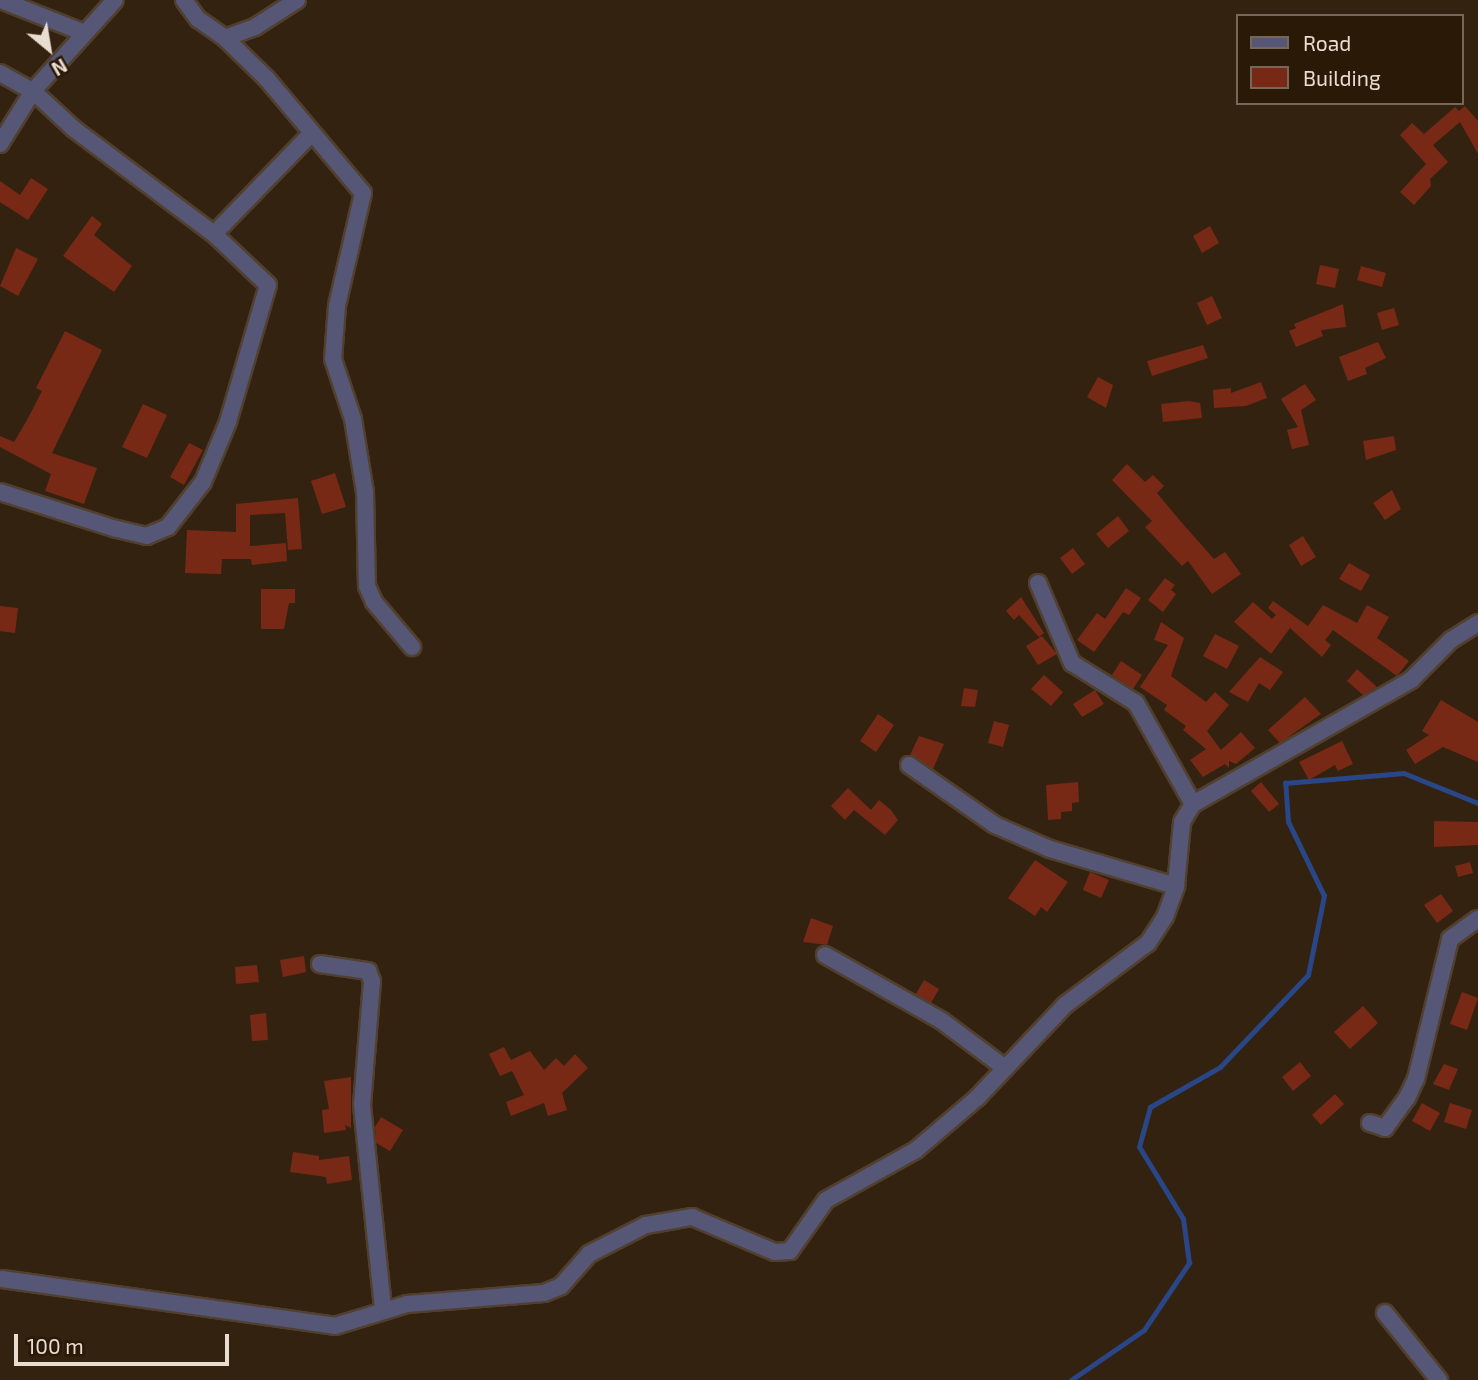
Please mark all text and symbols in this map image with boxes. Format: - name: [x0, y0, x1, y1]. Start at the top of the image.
- north arrow: [14, 14, 84, 84]
- legend: [1236, 14, 1464, 105]
- text: Road: [1303, 30, 1351, 55]
- text: N: [48, 54, 71, 81]
- text: Building: [1303, 65, 1381, 90]
- scale bar: [18, 1320, 233, 1364]
- text: 100 m: [27, 1333, 84, 1358]

